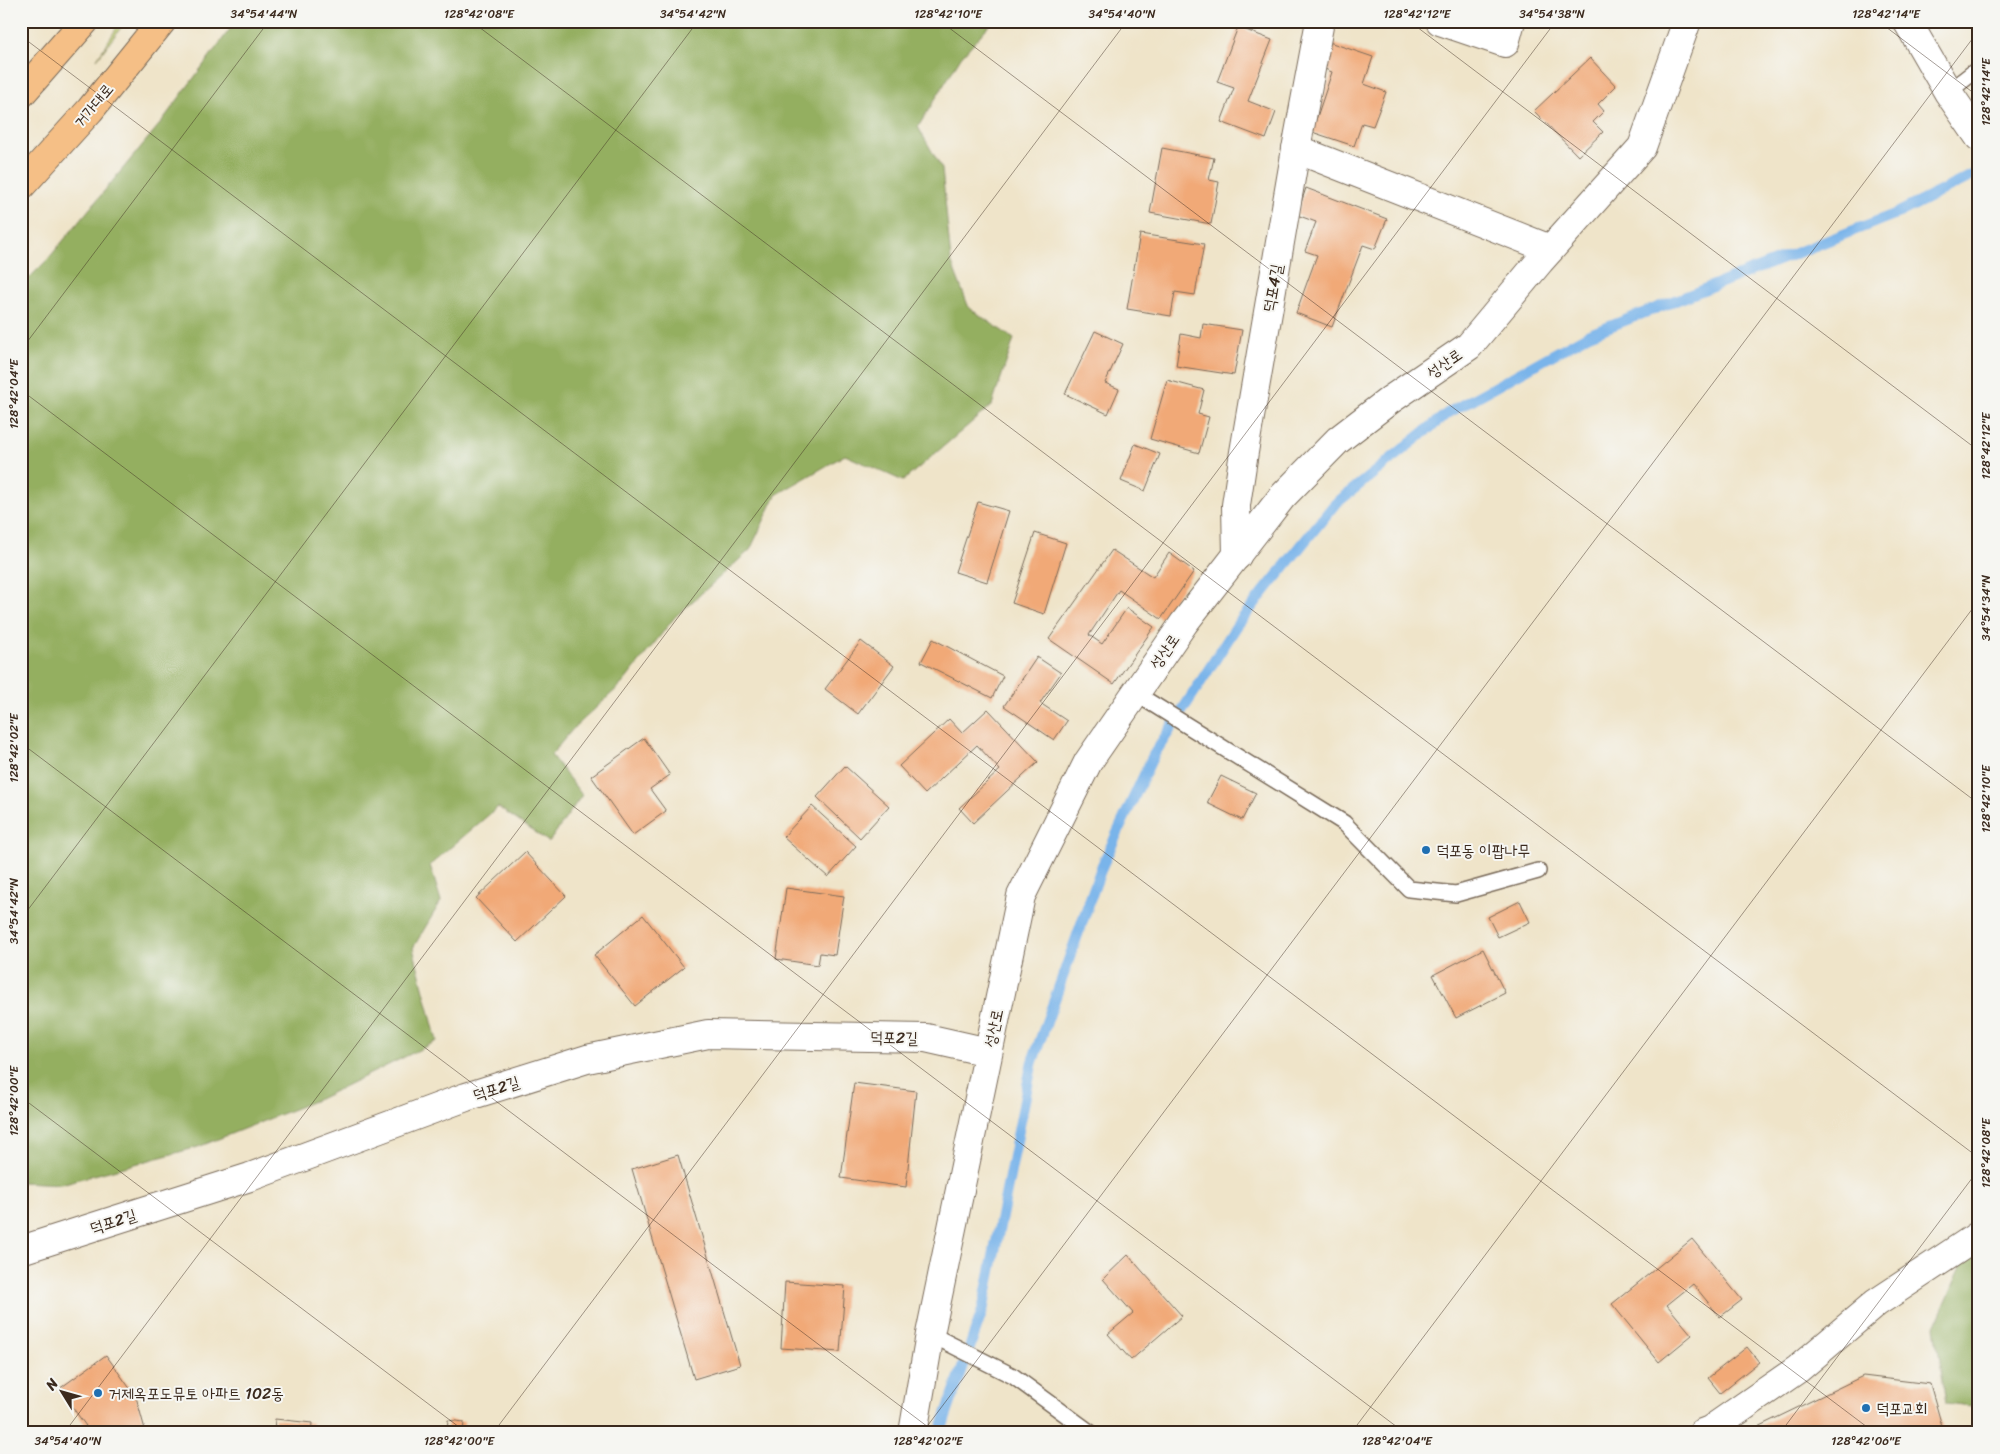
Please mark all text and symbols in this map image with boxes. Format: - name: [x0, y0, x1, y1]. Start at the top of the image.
- text: 34°54'44"N: [231, 3, 298, 25]
- text: 128°42'08"E: [444, 3, 515, 25]
- text: 34°54'42"N: [660, 3, 727, 25]
- text: 128°42'10"E: [914, 3, 983, 25]
- text: 34°54'40"N: [1089, 3, 1156, 25]
- text: 128°42'12"E: [1383, 3, 1452, 25]
- text: 34°54'38"N: [1519, 3, 1586, 25]
- text: 128°42'14"E: [1852, 3, 1921, 25]
- text: 128°42'14"E: [1975, 57, 1997, 126]
- street label: 거가대로: [66, 76, 121, 134]
- street label: 덕포4길: [1254, 262, 1291, 315]
- street label: 성산로: [1420, 340, 1468, 386]
- text: 128°42'04"E: [3, 358, 25, 429]
- text: 128°42'12"E: [1975, 411, 1997, 480]
- text: 34°54'34"N: [1975, 574, 1997, 641]
- street label: 성산로: [1141, 627, 1187, 675]
- text: 128°42'02"E: [3, 712, 25, 783]
- text: 128°42'10"E: [1975, 764, 1997, 833]
- place label: 덕포동 이팝나무: [1436, 836, 1530, 865]
- marker: 덕포동 이팝나무: [1420, 844, 1432, 856]
- text: 34°54'42"N: [3, 877, 25, 944]
- street label: 성산로: [975, 1006, 1012, 1050]
- street label: 덕포2길: [870, 1023, 918, 1052]
- text: 128°42'00"E: [3, 1065, 25, 1136]
- street label: 덕포2길: [469, 1067, 524, 1110]
- text: 128°42'08"E: [1975, 1117, 1997, 1188]
- street label: 덕포2길: [86, 1200, 141, 1243]
- north arrow: [38, 1366, 88, 1416]
- text: N: [39, 1373, 65, 1397]
- place label: 거제옥포도뮤토 아파트 102동: [108, 1379, 284, 1408]
- marker: 거제옥포도뮤토 아파트 102동: [92, 1387, 104, 1399]
- place label: 덕포교회: [1876, 1394, 1928, 1423]
- marker: 덕포교회: [1860, 1402, 1872, 1414]
- text: 34°54'40"N: [35, 1430, 102, 1452]
- text: 128°42'00"E: [424, 1430, 495, 1452]
- text: 128°42'02"E: [893, 1430, 964, 1452]
- text: 128°42'04"E: [1362, 1430, 1433, 1452]
- text: 128°42'06"E: [1831, 1430, 1902, 1452]

